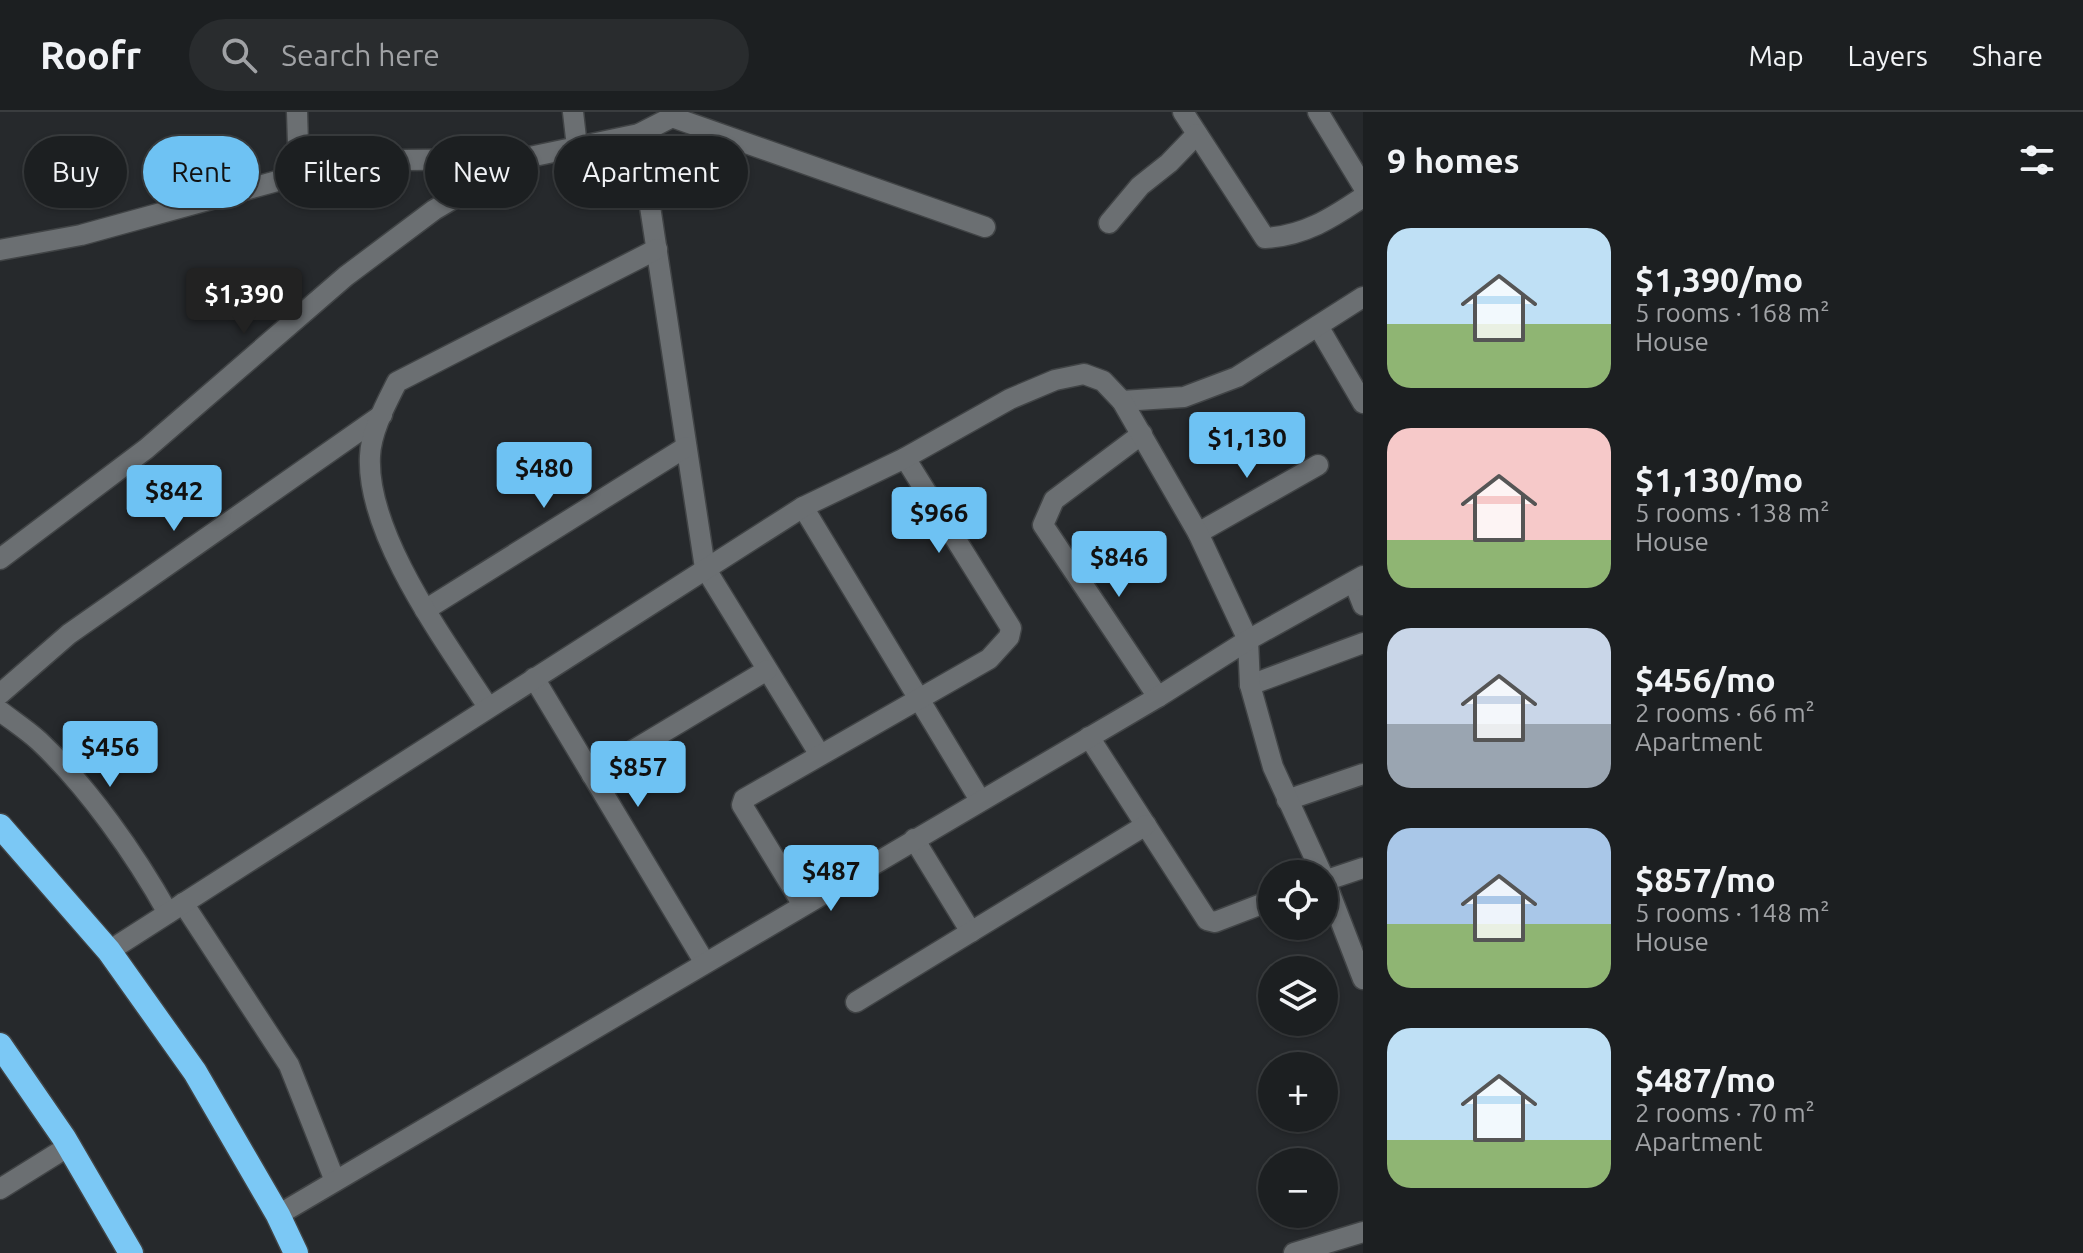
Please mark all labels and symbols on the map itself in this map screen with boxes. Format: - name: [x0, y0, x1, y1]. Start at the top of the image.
- pin: $1,390: [179, 268, 309, 336]
- pin: $1,130: [1182, 412, 1312, 480]
- pin: $480: [497, 442, 591, 510]
- pin: $842: [127, 465, 221, 533]
- pin: $966: [892, 487, 986, 555]
- pin: $846: [1072, 531, 1166, 599]
- pin: $456: [63, 721, 157, 789]
- pin: $857: [591, 741, 685, 809]
- pin: $487: [784, 845, 878, 913]

